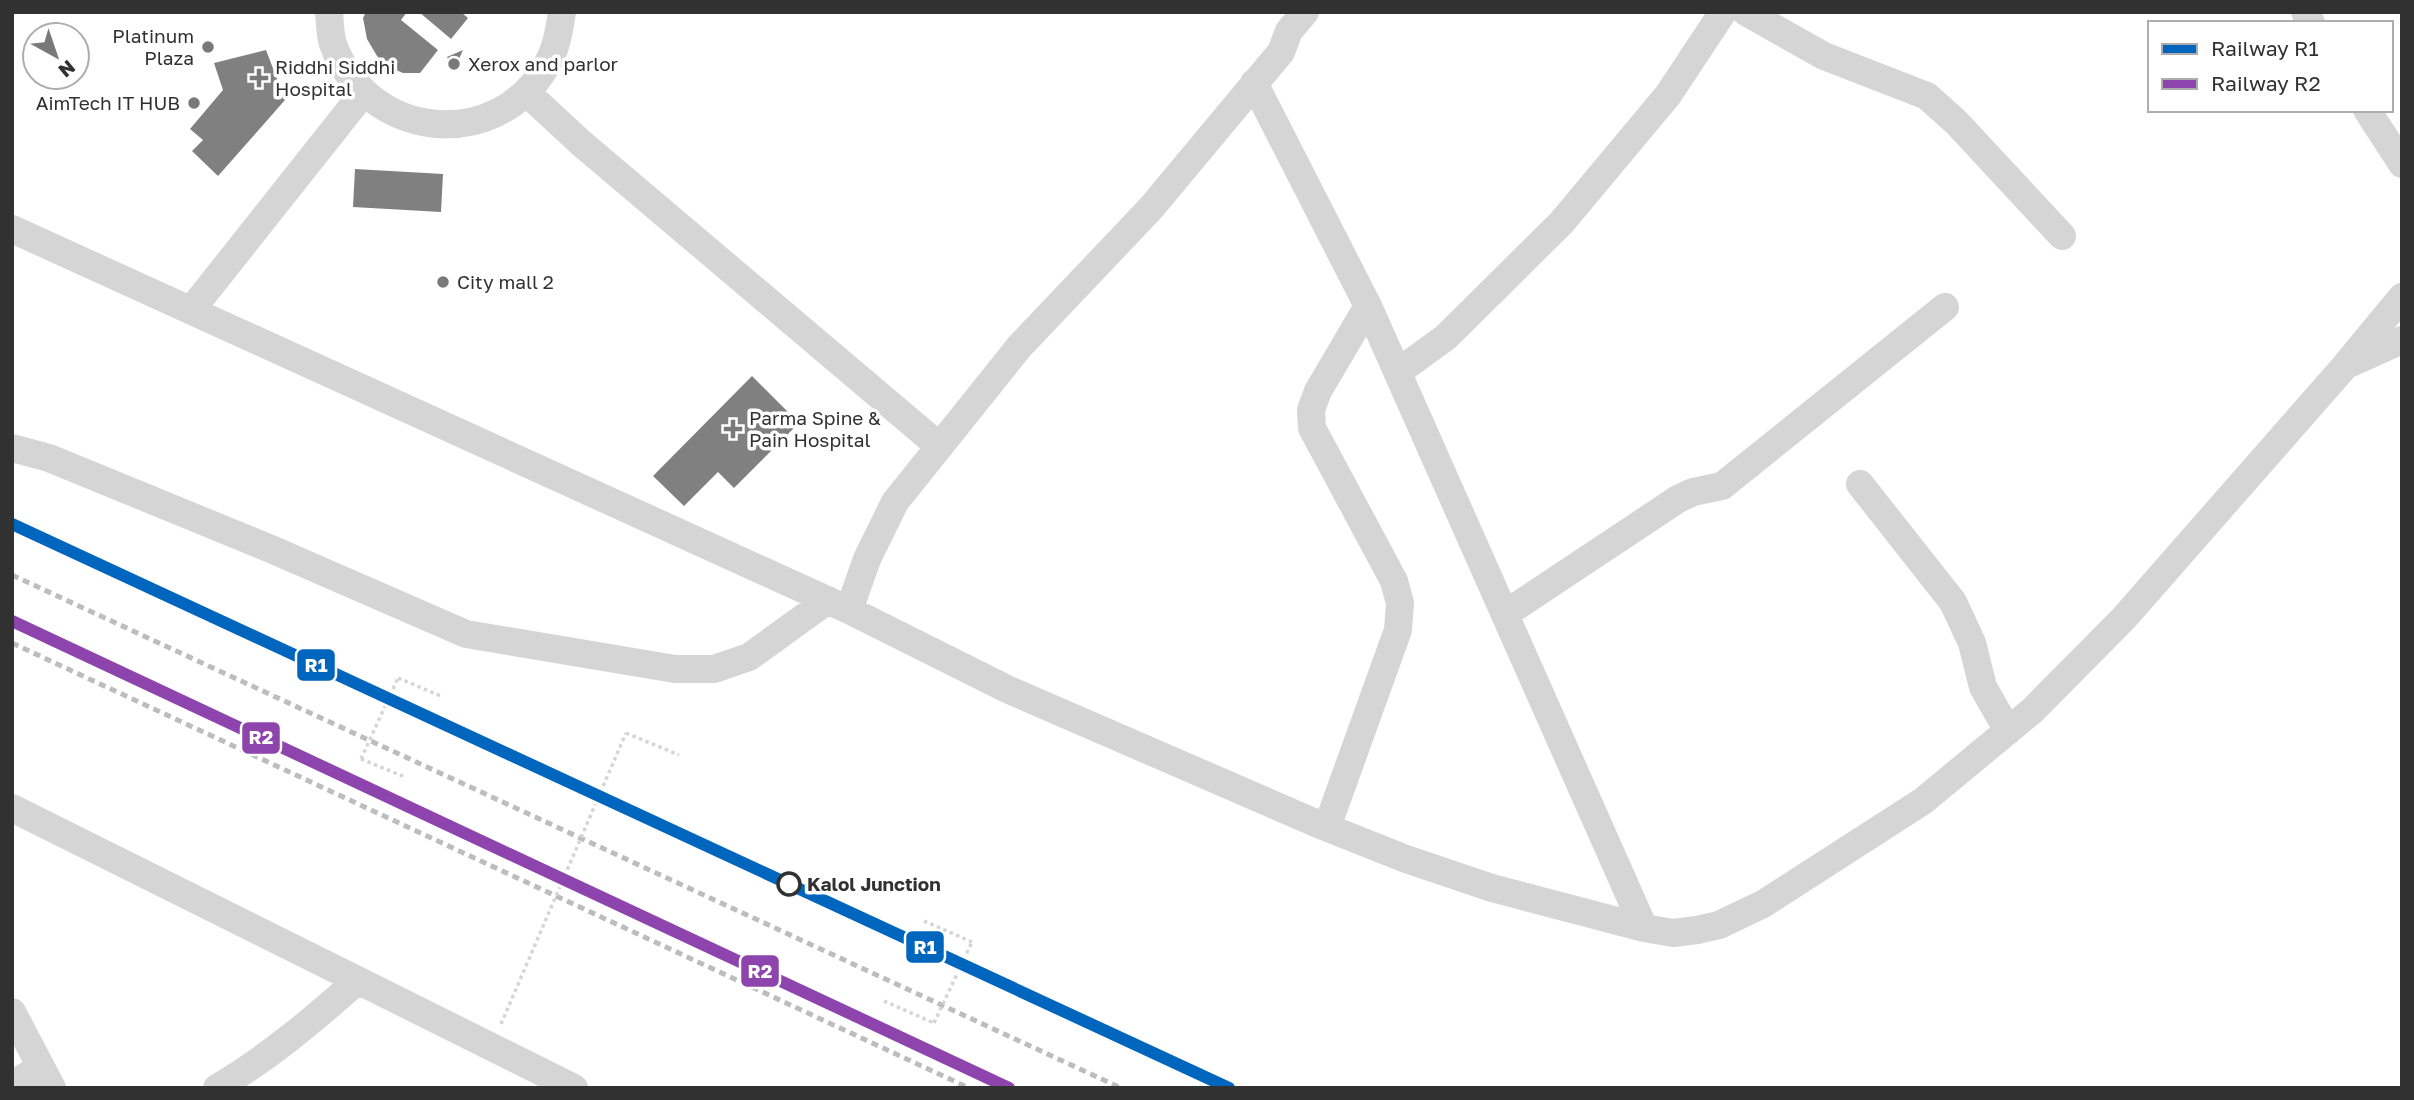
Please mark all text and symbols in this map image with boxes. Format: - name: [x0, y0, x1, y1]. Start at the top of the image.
- north arrow: [21, 21, 91, 91]
- legend: [2148, 21, 2393, 112]
- place label: Platinum Plaza: [112, 24, 194, 69]
- text: Railway R1: [2211, 35, 2319, 61]
- marker: Platinum Plaza: [200, 39, 216, 55]
- place label: Xerox and parlor: [468, 52, 619, 75]
- place label: Riddhi Siddhi Hospital: [275, 55, 395, 100]
- text: N: [54, 56, 80, 83]
- marker: Xerox and parlor: [446, 56, 462, 72]
- marker: Riddhi Siddhi Hospital: [249, 68, 269, 88]
- text: Railway R2: [2211, 70, 2321, 96]
- place label: AimTech IT HUB: [36, 91, 180, 114]
- marker: AimTech IT HUB: [186, 95, 202, 111]
- place label: City mall 2: [457, 270, 554, 293]
- marker: City mall 2: [435, 274, 451, 290]
- place label: Parma Spine & Pain Hospital: [749, 406, 881, 451]
- marker: Parma Spine & Pain Hospital: [723, 419, 743, 439]
- line badge: R1: [296, 648, 336, 682]
- text: R1: [305, 653, 328, 676]
- line badge: R2: [241, 721, 281, 755]
- text: R2: [249, 725, 273, 748]
- marker: Kalol Junction: [777, 872, 801, 896]
- place label: Kalol Junction: [807, 872, 941, 895]
- line badge: R1: [905, 930, 945, 964]
- text: R1: [914, 935, 937, 958]
- line badge: R2: [740, 954, 780, 988]
- text: R2: [748, 959, 772, 982]

